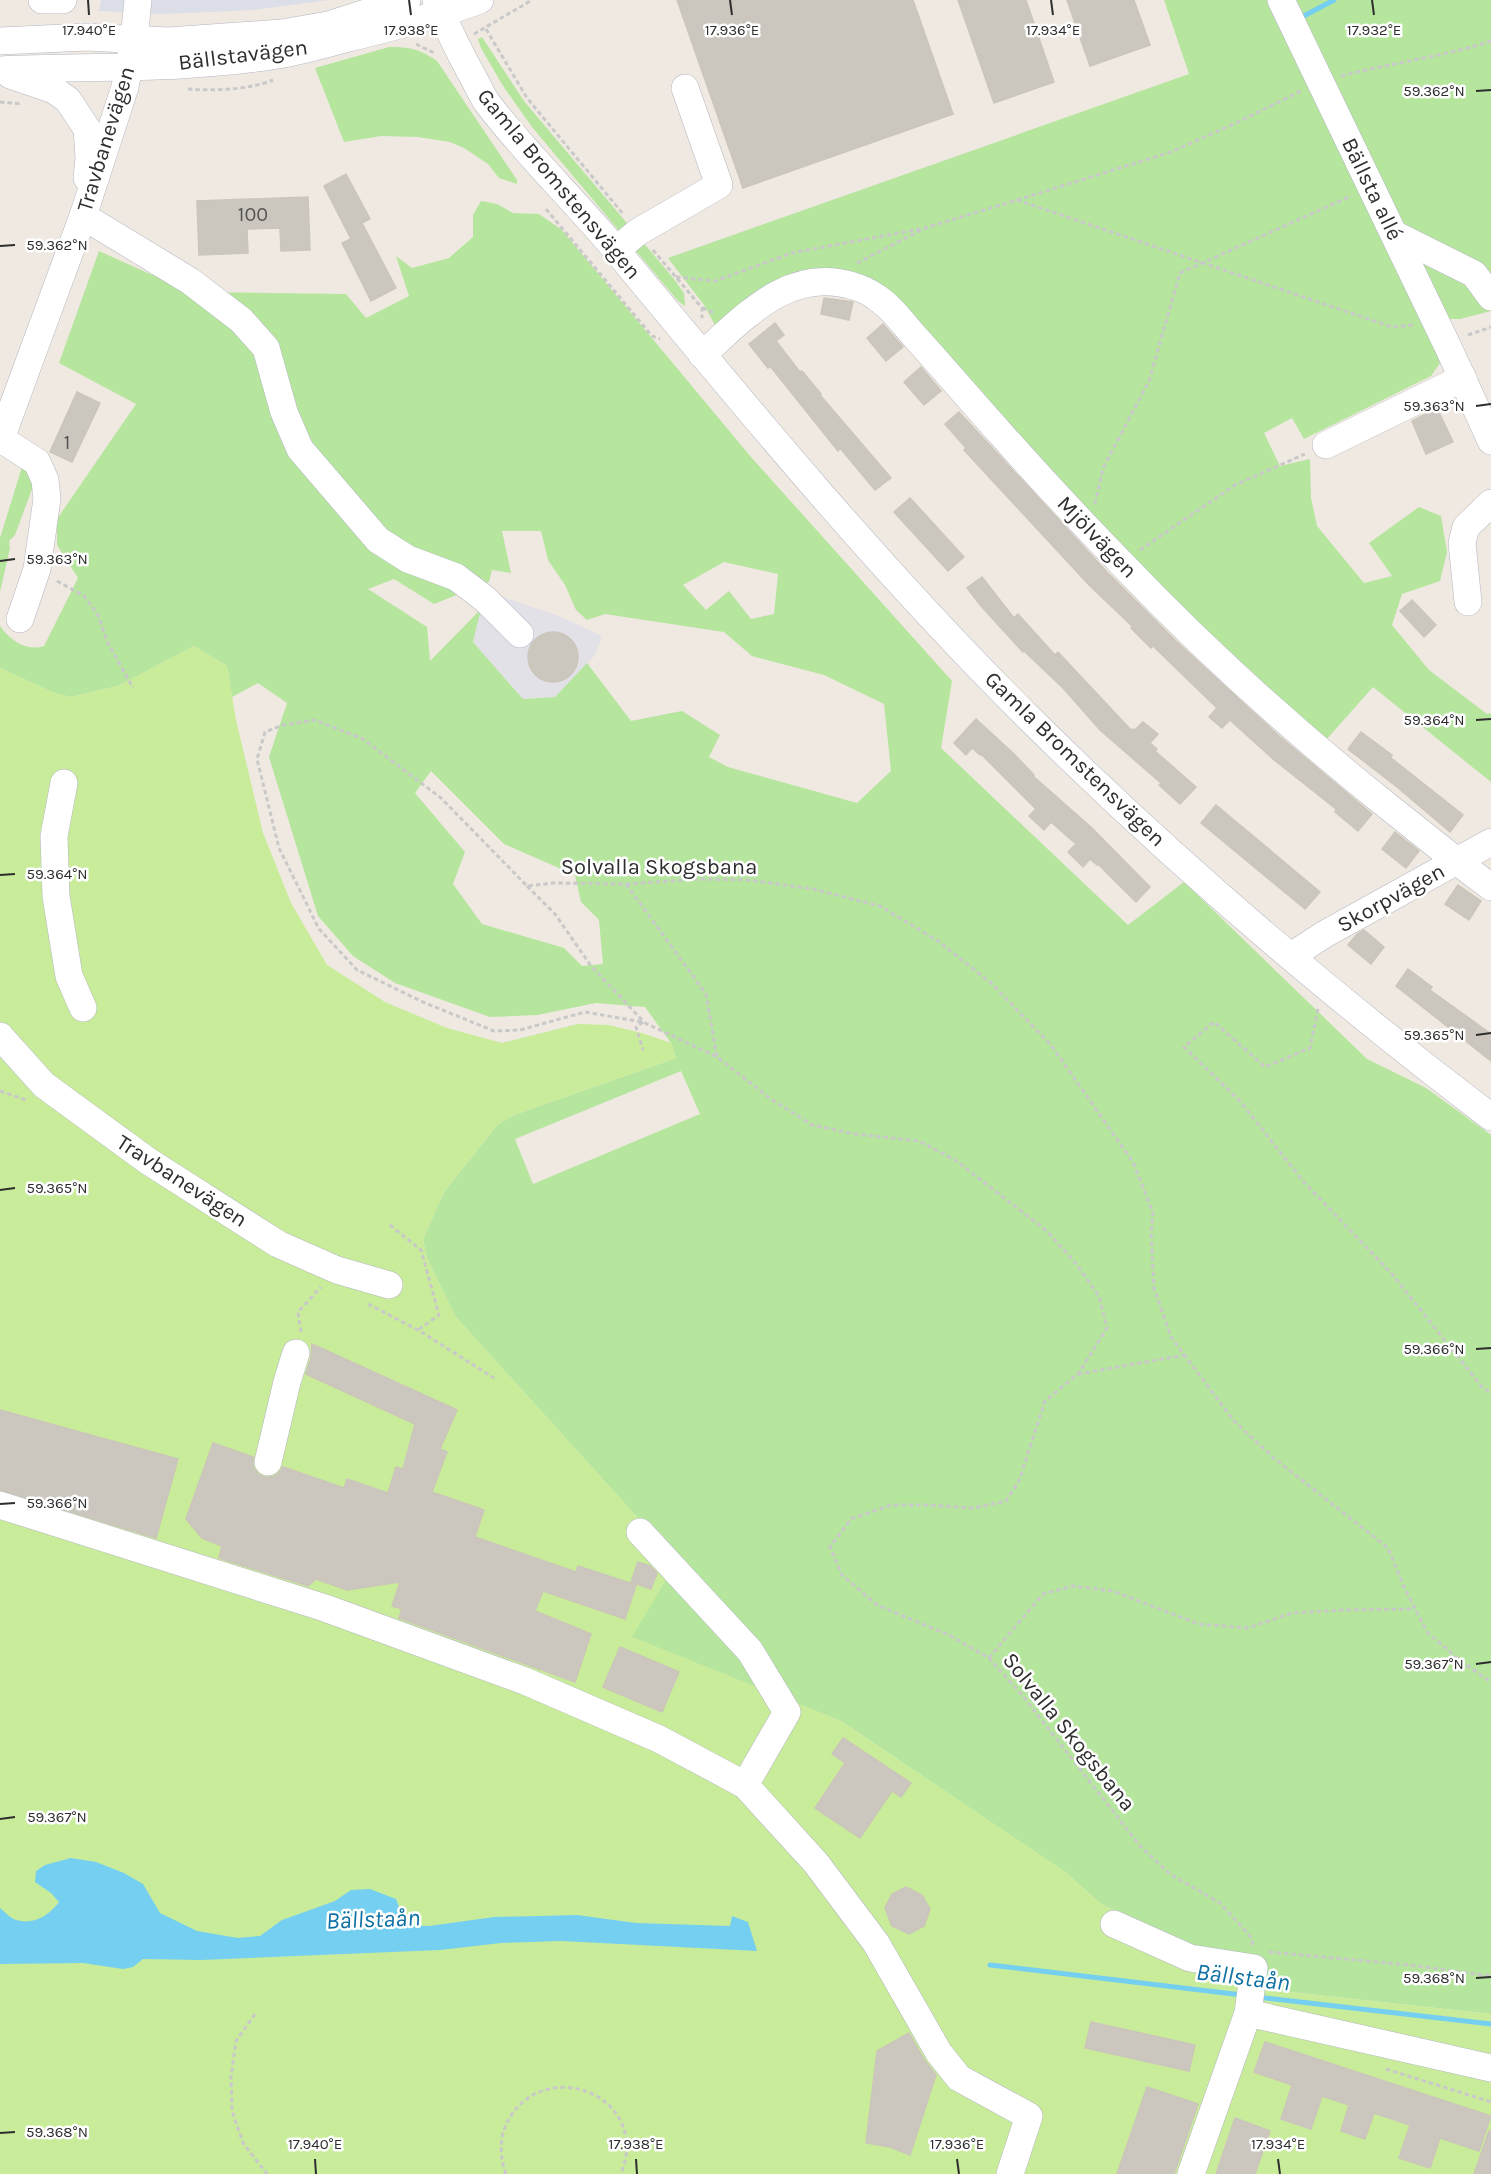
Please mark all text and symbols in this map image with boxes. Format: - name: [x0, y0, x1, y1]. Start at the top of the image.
- text: 17.940°E: [62, 21, 116, 39]
- text: 17.938°E: [384, 21, 439, 39]
- text: 17.936°E: [705, 21, 759, 39]
- text: 17.934°E: [1026, 21, 1080, 39]
- text: 17.932°E: [1347, 21, 1401, 39]
- street label: Bällstavägen: [177, 34, 309, 76]
- street label: Travbanevägen: [72, 63, 140, 215]
- text: 59.362°N: [1403, 82, 1465, 100]
- street label: Gamla Bromstensvägen: [472, 83, 646, 285]
- street label: Bällsta allé: [1336, 133, 1408, 245]
- house number: 100: [238, 203, 268, 226]
- text: 59.362°N: [26, 236, 88, 254]
- text: 59.363°N: [1403, 397, 1465, 415]
- house number: 1: [64, 431, 70, 454]
- street label: Mjölvägen: [1052, 491, 1142, 583]
- text: 59.363°N: [26, 550, 88, 568]
- street label: Gamla Bromstensvägen: [979, 666, 1171, 852]
- text: 59.364°N: [1403, 711, 1465, 729]
- street label: Solvalla Skogsbana: [561, 854, 757, 880]
- street label: Skorpvägen: [1333, 858, 1449, 938]
- text: 59.364°N: [26, 865, 88, 883]
- text: 59.365°N: [1403, 1026, 1465, 1044]
- street label: Travbanevägen: [112, 1129, 252, 1233]
- text: 59.365°N: [26, 1179, 88, 1197]
- text: 59.366°N: [1403, 1340, 1465, 1358]
- text: 59.366°N: [26, 1494, 88, 1512]
- street label: Solvalla Skogsbana: [997, 1647, 1141, 1817]
- text: 59.367°N: [1404, 1655, 1464, 1673]
- text: 59.367°N: [27, 1808, 87, 1826]
- water label: Bällstaån: [325, 1903, 421, 1935]
- water label: Bällstaån: [1194, 1957, 1292, 1997]
- text: 59.368°N: [1403, 1969, 1465, 1987]
- text: 59.368°N: [26, 2123, 88, 2141]
- text: 17.940°E: [288, 2135, 342, 2153]
- text: 17.938°E: [609, 2135, 664, 2153]
- text: 17.936°E: [930, 2135, 984, 2153]
- text: 17.934°E: [1251, 2135, 1305, 2153]

